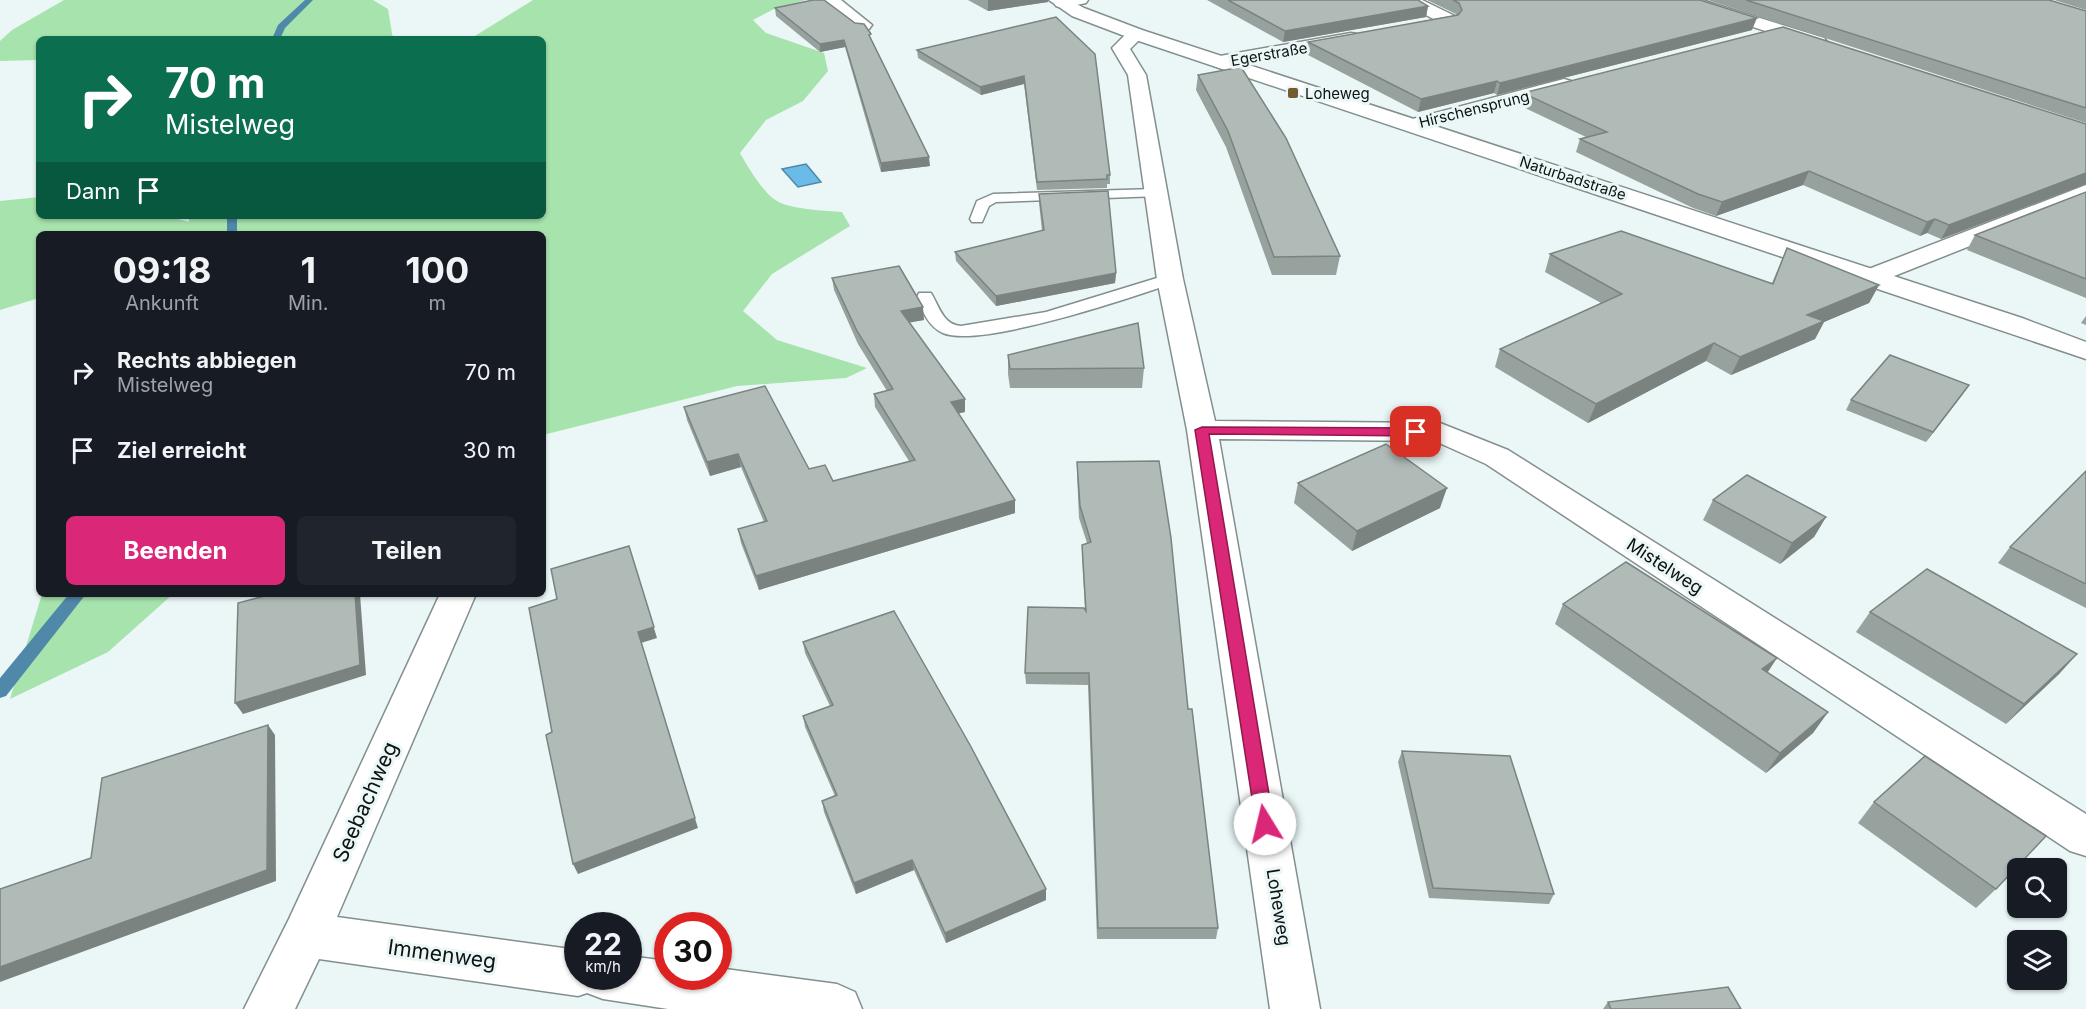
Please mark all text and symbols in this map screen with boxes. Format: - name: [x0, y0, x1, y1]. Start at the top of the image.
- street label: Egerstraße: [1229, 38, 1309, 70]
- text: 70 m: [165, 57, 265, 108]
- icon: right: [66, 60, 144, 138]
- place label: Loheweg: [1305, 84, 1370, 103]
- marker: Loheweg: [1286, 86, 1300, 100]
- street label: Hirschensprung: [1417, 86, 1531, 132]
- text: Mistelweg: [165, 108, 295, 141]
- street label: Naturbadstraße: [1517, 152, 1629, 204]
- icon: arrive: [132, 174, 165, 207]
- text: Dann: [66, 178, 120, 204]
- text: 09:18: [113, 248, 211, 292]
- text: 1: [301, 248, 316, 292]
- text: 100: [405, 248, 469, 292]
- text: Ankunft: [125, 291, 199, 315]
- text: Min.: [288, 291, 329, 315]
- text: m: [428, 291, 446, 315]
- text: Rechts abbiegen: [117, 347, 297, 373]
- icon: right: [66, 356, 99, 389]
- text: 70 m: [465, 359, 516, 385]
- text: Mistelweg: [117, 373, 213, 397]
- pin: [1390, 406, 1441, 457]
- icon: arrive: [1399, 415, 1432, 448]
- icon: arrive: [66, 434, 99, 467]
- text: Ziel erreicht: [117, 437, 246, 463]
- text: 30 m: [463, 437, 516, 463]
- button: Beenden: [66, 516, 285, 585]
- button: Teilen: [297, 516, 516, 585]
- street label: Mistelweg: [1623, 534, 1707, 598]
- street label: Seebachweg: [327, 738, 403, 866]
- position arrow: [1233, 792, 1297, 856]
- map controls: [2007, 858, 2067, 990]
- button: search: [2007, 858, 2067, 918]
- street label: Loheweg: [1263, 867, 1295, 947]
- speed limit sign: 30: [654, 912, 732, 990]
- text: 22: [584, 926, 622, 962]
- button: layers: [2007, 930, 2067, 990]
- street label: Immenweg: [386, 934, 498, 974]
- text: km/h: [585, 957, 621, 976]

